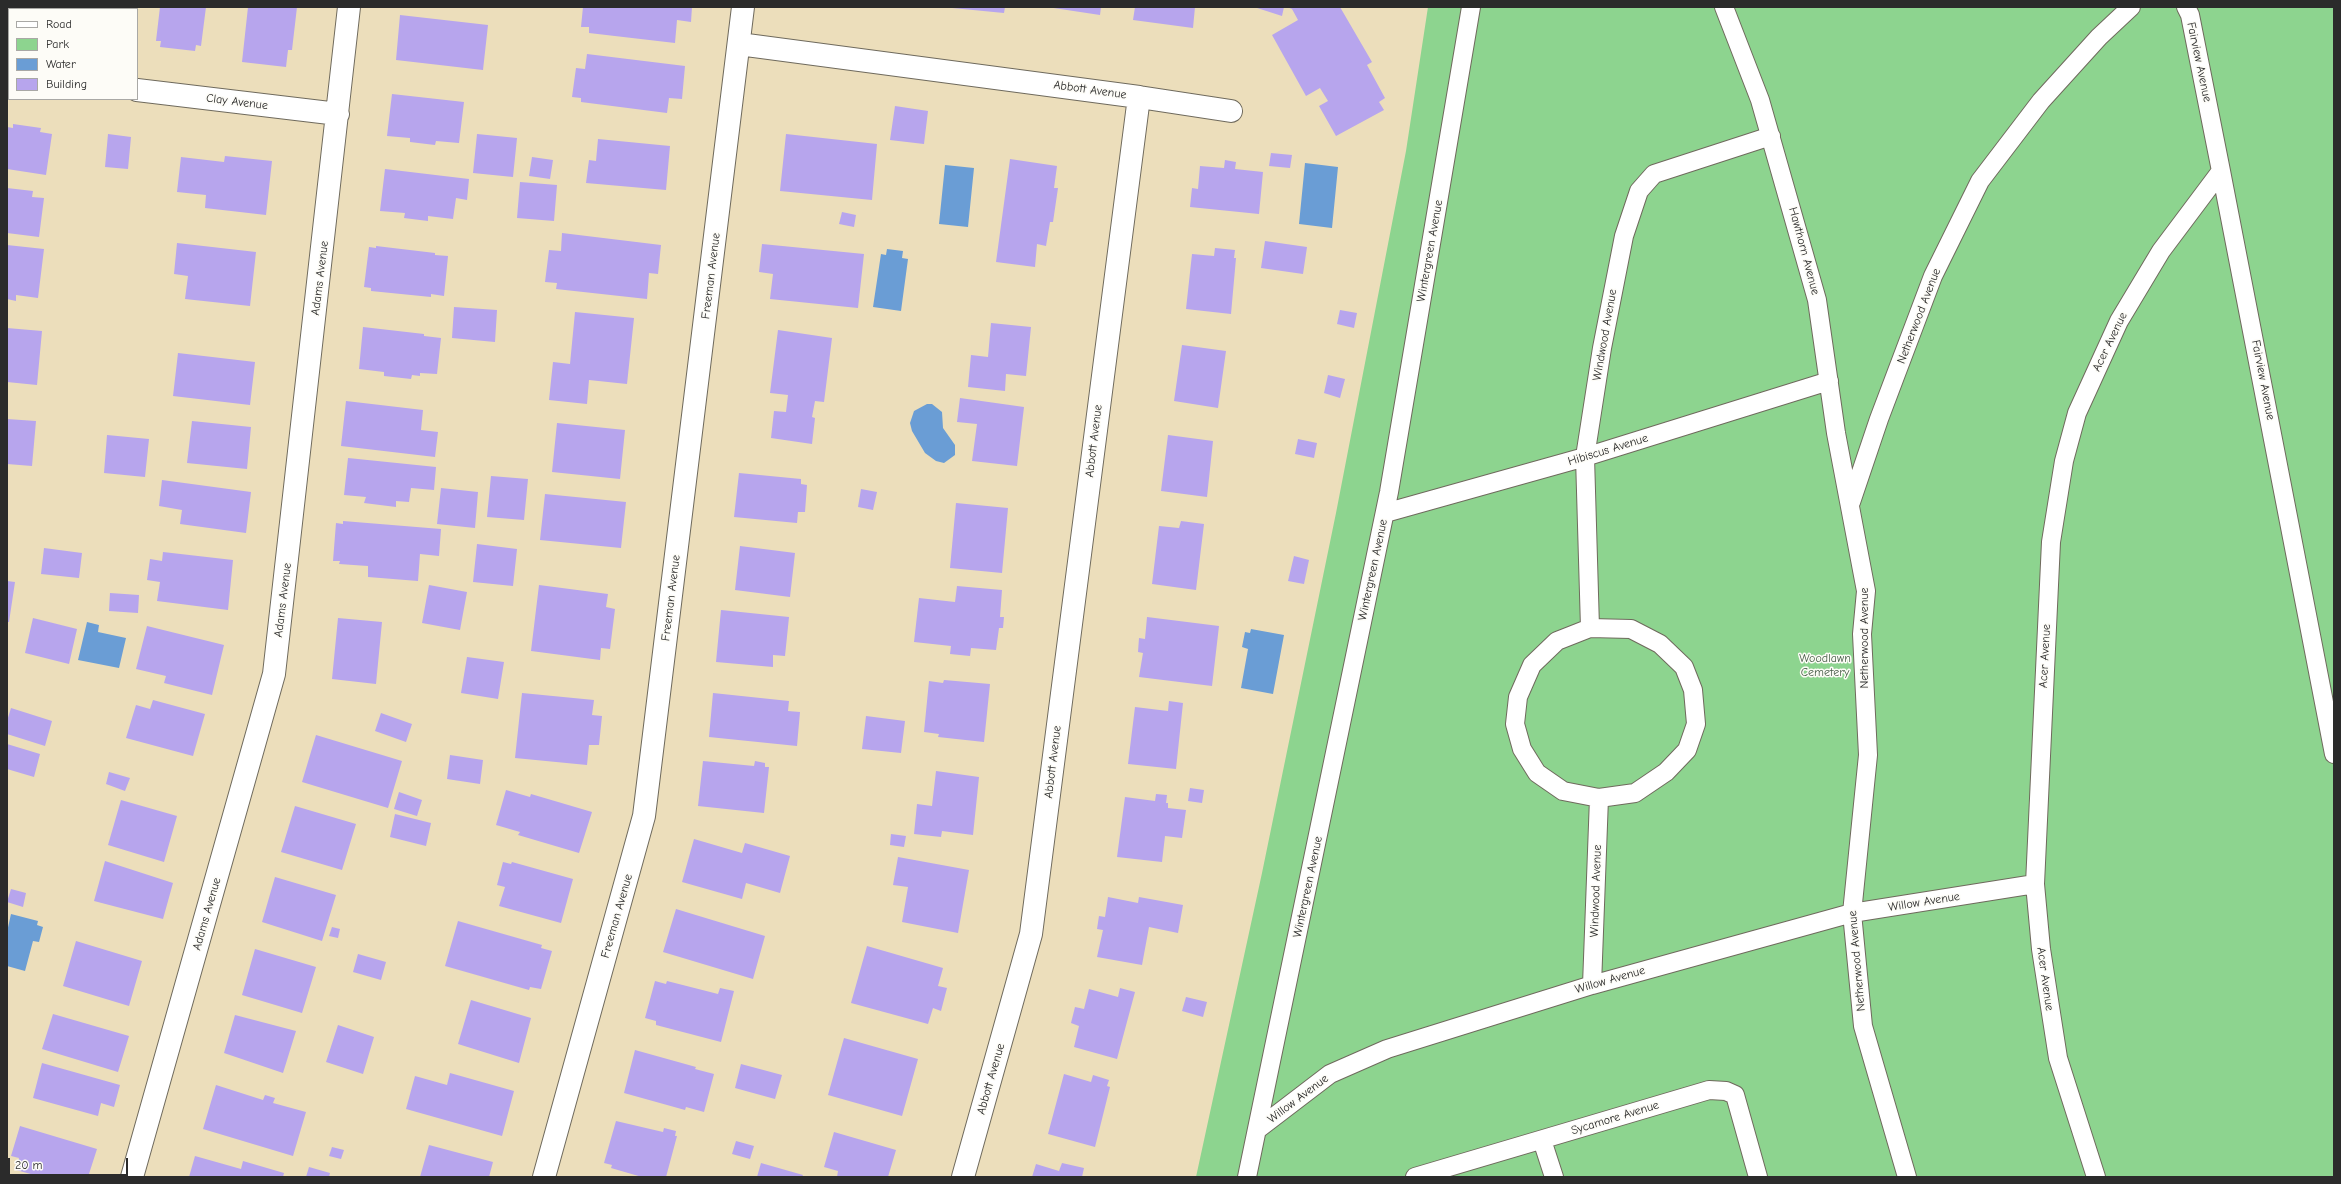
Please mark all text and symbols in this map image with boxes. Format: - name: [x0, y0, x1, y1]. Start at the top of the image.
- legend: [8, 8, 138, 100]
- text: Road: [46, 17, 72, 31]
- street label: Fairview Avenue: [2183, 21, 2215, 103]
- text: Park: [46, 37, 69, 51]
- text: Water: [46, 57, 76, 71]
- text: Building: [46, 77, 87, 91]
- street label: Abbott Avenue: [1053, 78, 1127, 102]
- street label: Clay Avenue: [205, 91, 269, 113]
- street label: Wintergreen Avenue: [1414, 199, 1446, 303]
- street label: Hawthorn Avenue: [1785, 206, 1823, 296]
- street label: Freeman Avenue: [699, 232, 723, 320]
- street label: Adams Avenue: [308, 240, 332, 316]
- street label: Netherwood Avenue: [1894, 266, 1944, 366]
- street label: Windwood Avenue: [1590, 288, 1620, 382]
- street label: Acer Avenue: [2089, 310, 2131, 374]
- street label: Fairview Avenue: [2248, 339, 2278, 421]
- street label: Abbott Avenue: [1082, 404, 1106, 478]
- street label: Hibiscus Avenue: [1566, 431, 1650, 469]
- street label: Wintergreen Avenue: [1355, 518, 1391, 622]
- street label: Freeman Avenue: [659, 554, 683, 642]
- street label: Adams Avenue: [271, 562, 295, 638]
- street label: Netherwood Avenue: [1858, 587, 1872, 689]
- street label: Acer Avenue: [2036, 624, 2054, 688]
- park label: Woodlawn Cemetery: [1799, 652, 1851, 680]
- street label: Abbott Avenue: [1041, 725, 1065, 799]
- street label: Wintergreen Avenue: [1290, 835, 1326, 939]
- street label: Windwood Avenue: [1587, 844, 1605, 938]
- street label: Freeman Avenue: [598, 872, 636, 960]
- street label: Adams Avenue: [190, 876, 224, 952]
- street label: Willow Avenue: [1887, 889, 1961, 915]
- street label: Netherwood Avenue: [1845, 910, 1869, 1012]
- street label: Acer Avenue: [2033, 946, 2057, 1012]
- street label: Willow Avenue: [1573, 963, 1647, 997]
- street label: Abbott Avenue: [974, 1042, 1008, 1116]
- street label: Willow Avenue: [1265, 1071, 1331, 1127]
- street label: Sycamore Avenue: [1569, 1098, 1661, 1138]
- scale bar: [10, 1150, 130, 1176]
- text: 20 m: [15, 1158, 43, 1172]

